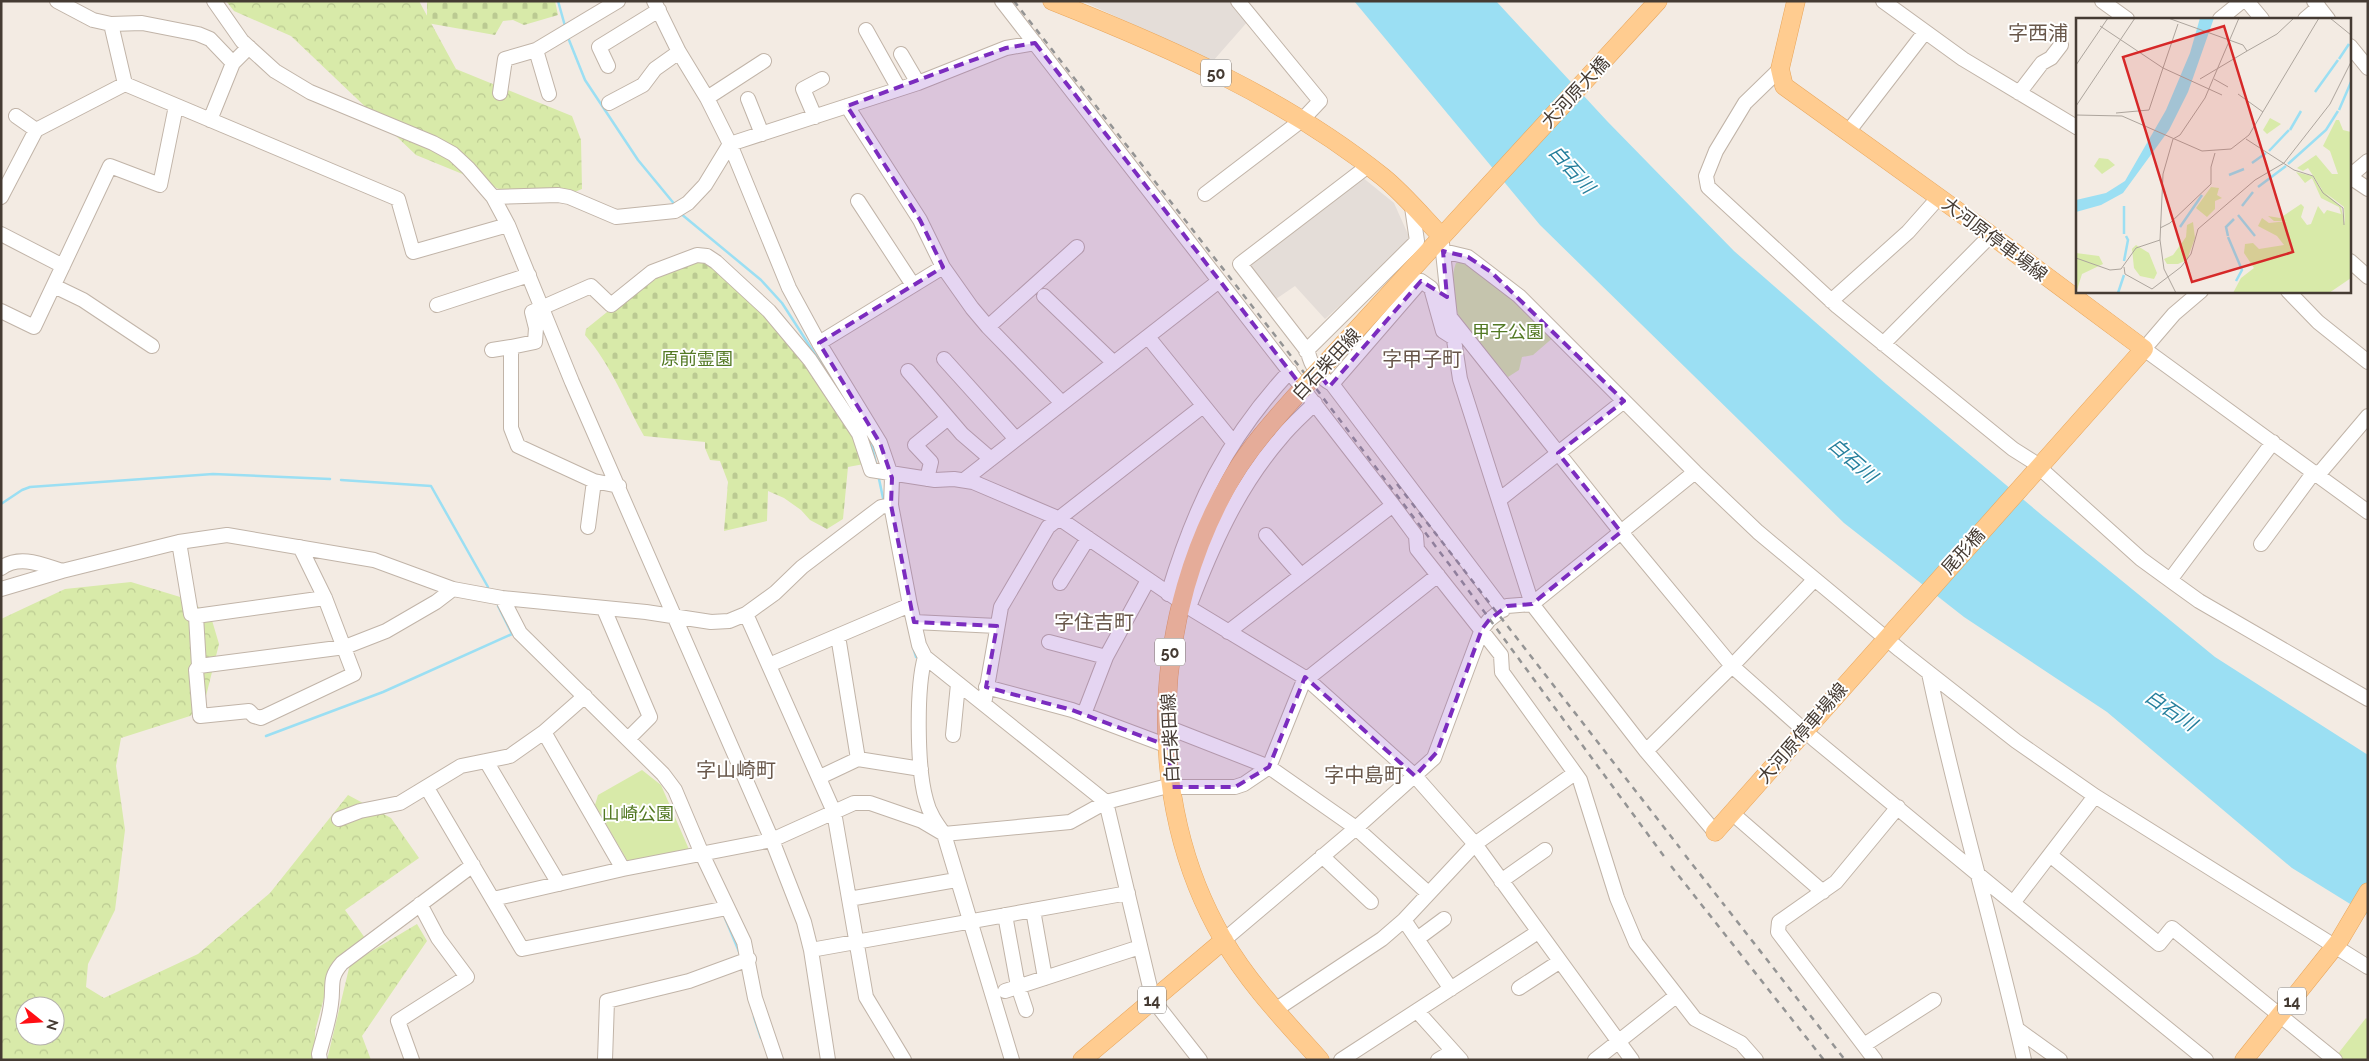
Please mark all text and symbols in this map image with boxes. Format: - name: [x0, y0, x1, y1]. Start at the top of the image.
- inset map: [2076, 18, 2352, 292]
- district label: 字西浦: [2008, 21, 2068, 45]
- street label: 大河原大橋: [1537, 52, 1613, 132]
- road number: 50: [1201, 59, 1231, 86]
- water label: 白石川: [1545, 140, 1601, 199]
- street label: 大河原停車場線: [1938, 193, 2052, 285]
- park label: 甲子公園: [1472, 321, 1544, 342]
- street label: 白石柴田線: [1288, 324, 1364, 404]
- district label: 字甲子町: [1382, 347, 1462, 371]
- park label: 原前霊園: [661, 348, 733, 369]
- water label: 白石川: [1824, 433, 1883, 488]
- street label: 尾形橋: [1937, 524, 1989, 578]
- district label: 字住吉町: [1054, 610, 1134, 634]
- road number: 50: [1155, 638, 1185, 666]
- street label: 大河原停車場線: [1753, 679, 1851, 787]
- water label: 白石川: [2141, 685, 2202, 736]
- street label: 白石柴田線: [1157, 693, 1183, 783]
- district label: 字山崎町: [696, 758, 776, 782]
- district label: 字中島町: [1324, 763, 1404, 787]
- park label: 山崎公園: [602, 803, 674, 824]
- road number: 14: [1138, 986, 1166, 1014]
- road number: 14: [2278, 988, 2306, 1014]
- north arrow: [15, 996, 65, 1046]
- text: N: [43, 1017, 62, 1032]

